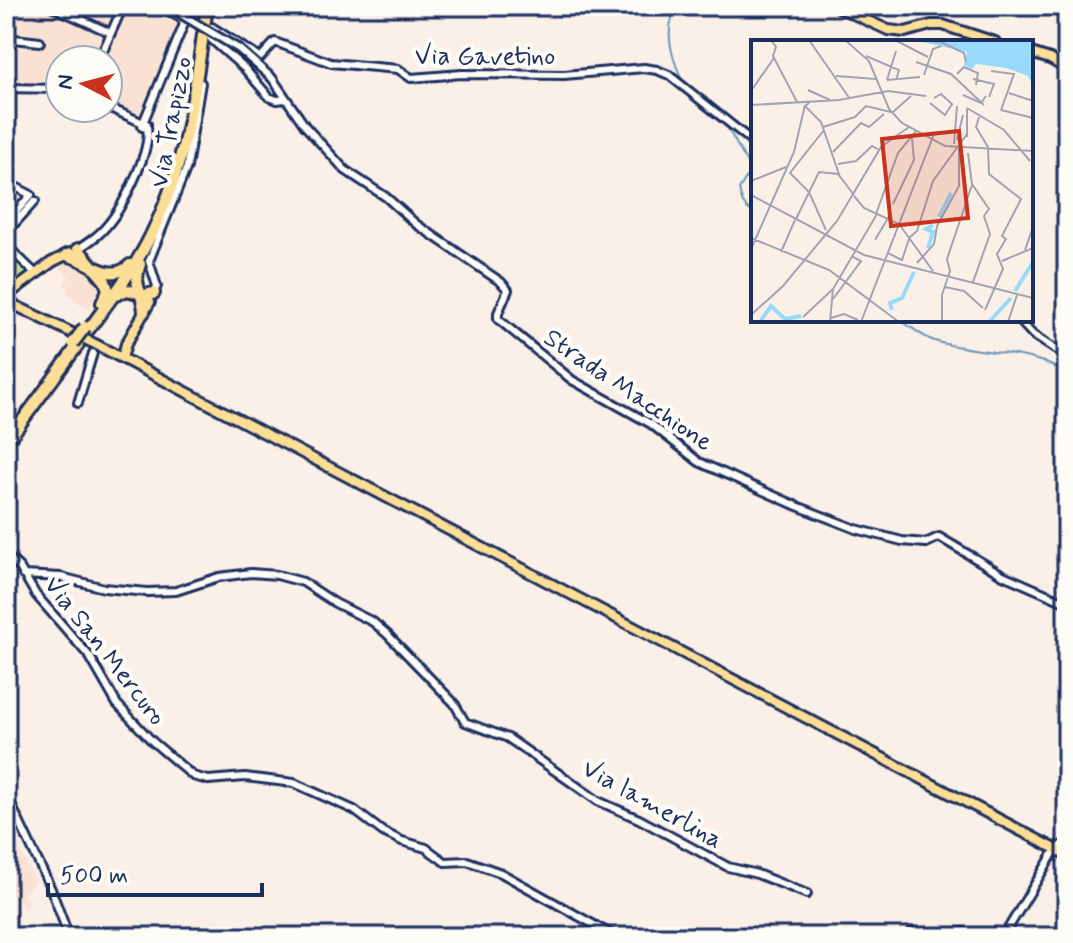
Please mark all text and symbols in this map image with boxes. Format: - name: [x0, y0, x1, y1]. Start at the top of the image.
- street label: Via Gavetino: [415, 40, 555, 74]
- inset map: [751, 40, 1033, 322]
- north arrow: [44, 44, 124, 124]
- street label: Via Trapizzo: [143, 54, 201, 191]
- text: N: [51, 73, 81, 91]
- street label: Strada Macchione: [537, 321, 719, 460]
- street label: Via San Mercuro: [35, 570, 173, 733]
- street label: Via lamerlina: [576, 752, 728, 857]
- scale bar: [48, 847, 262, 897]
- text: 500 m: [60, 861, 128, 892]

